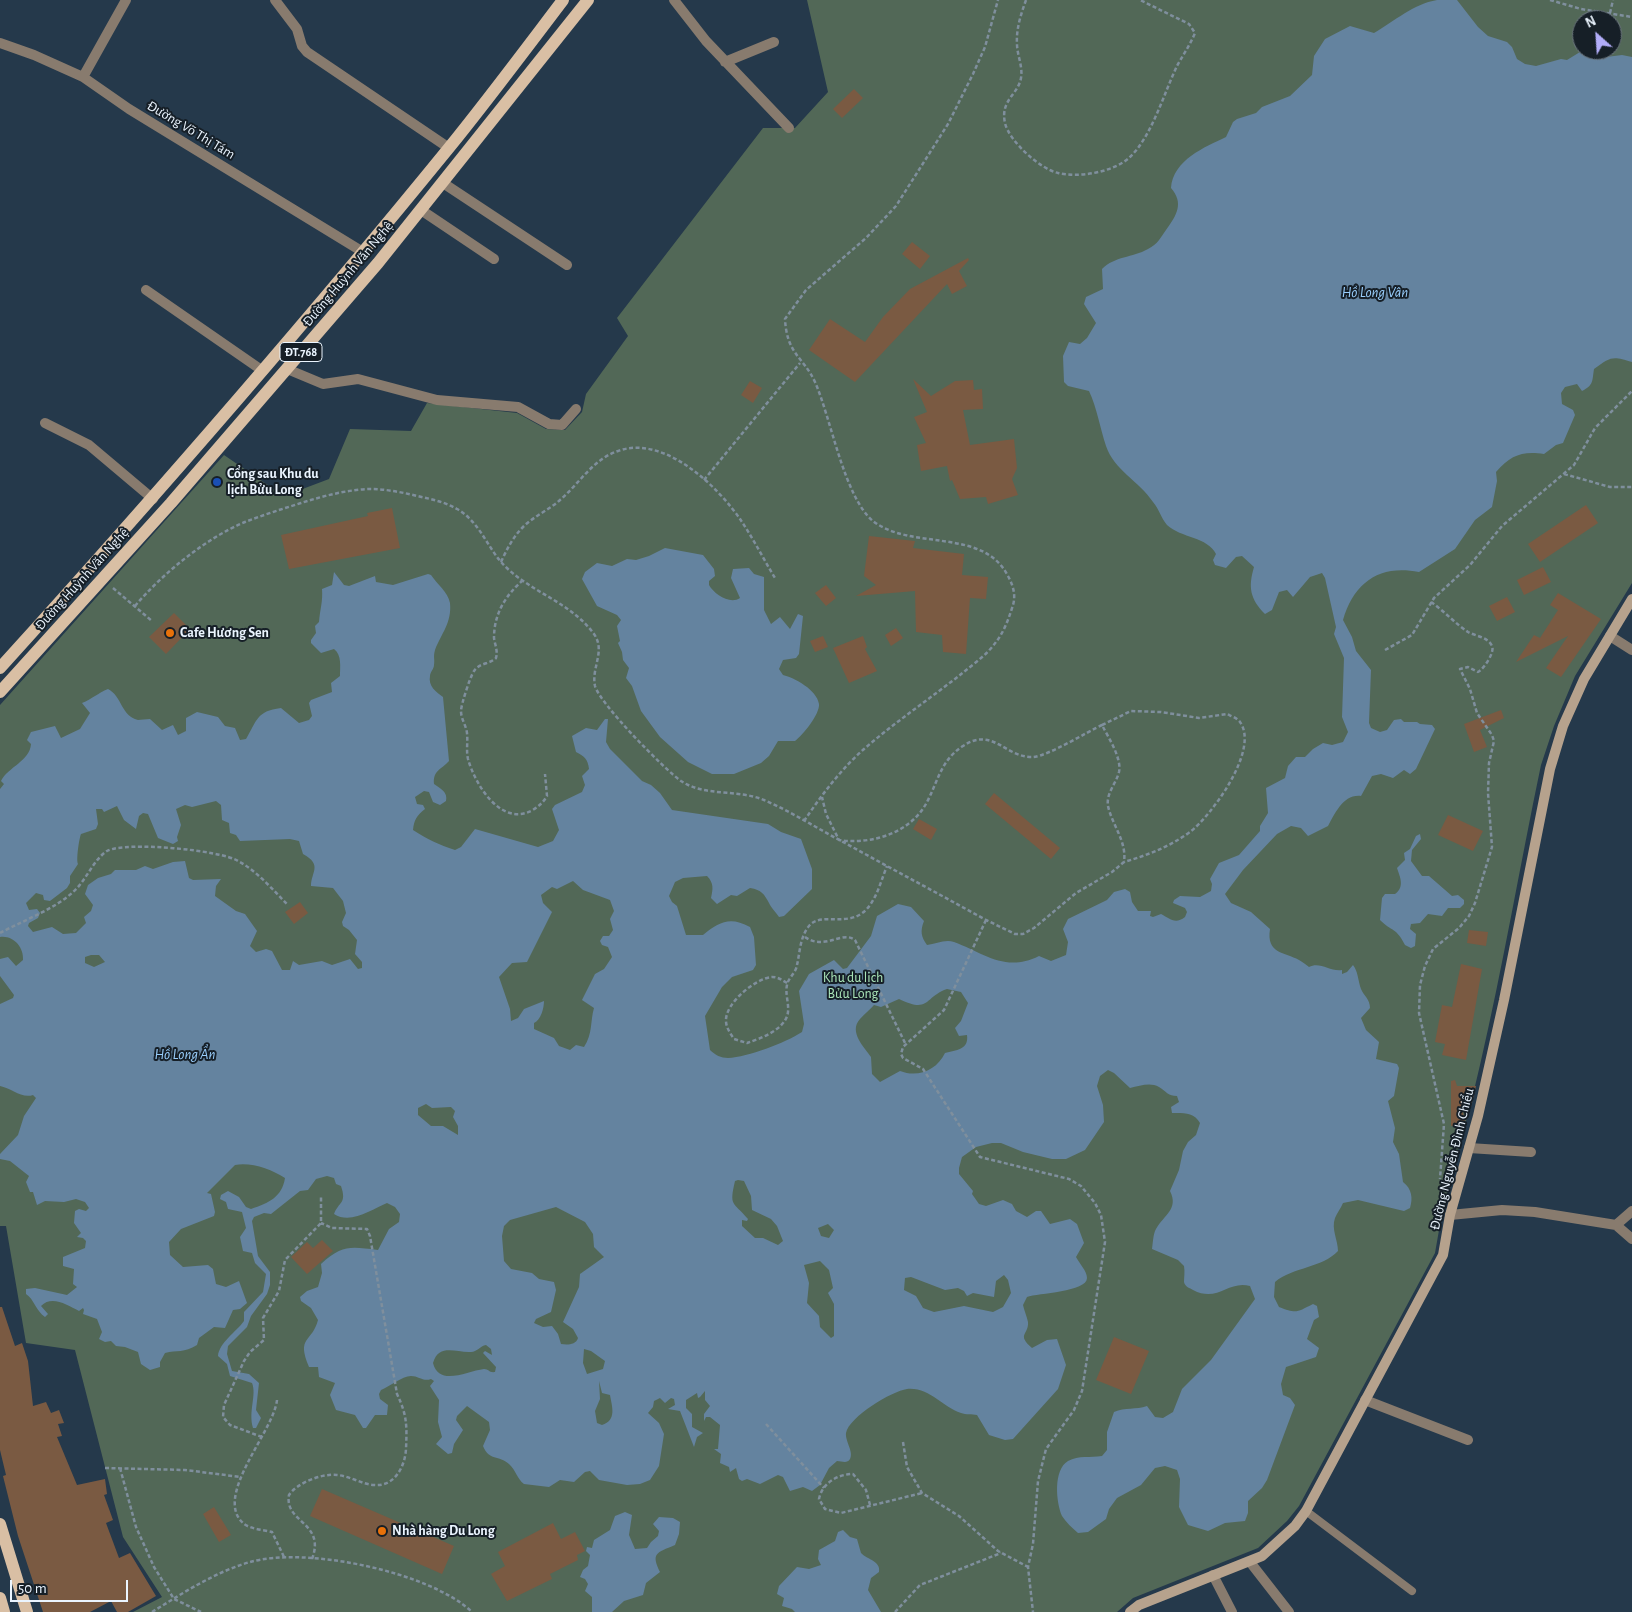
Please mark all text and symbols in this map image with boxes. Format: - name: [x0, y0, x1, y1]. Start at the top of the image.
- north arrow: [1572, 10, 1622, 60]
- text: N: [1583, 14, 1598, 31]
- street label: Đường Võ Thị Tám: [144, 97, 238, 163]
- street label: Đường Huỳnh Văn Nghệ: [299, 218, 397, 330]
- water label: Hồ Long Vân: [1342, 283, 1408, 301]
- road number: ĐT.768: [280, 342, 322, 362]
- place label: Cổng sau Khu du lịch Bửu Long: [227, 466, 319, 498]
- marker: Cổng sau Khu du lịch Bửu Long: [211, 476, 223, 488]
- street label: Đường Huỳnh Văn Nghệ: [32, 524, 132, 634]
- place label: Cafe Hương Sen: [180, 625, 269, 641]
- marker: Cafe Hương Sen: [164, 627, 176, 639]
- park label: Khu du lịch Bửu Long: [823, 970, 883, 1002]
- water label: Hồ Long Ẩn: [155, 1045, 215, 1063]
- street label: Đường Nguyễn Đình Chiểu: [1426, 1086, 1478, 1232]
- place label: Nhà hàng Du Long: [392, 1523, 495, 1539]
- marker: Nhà hàng Du Long: [376, 1525, 388, 1537]
- scale bar: [12, 1570, 130, 1602]
- text: 50 m: [18, 1581, 47, 1596]

